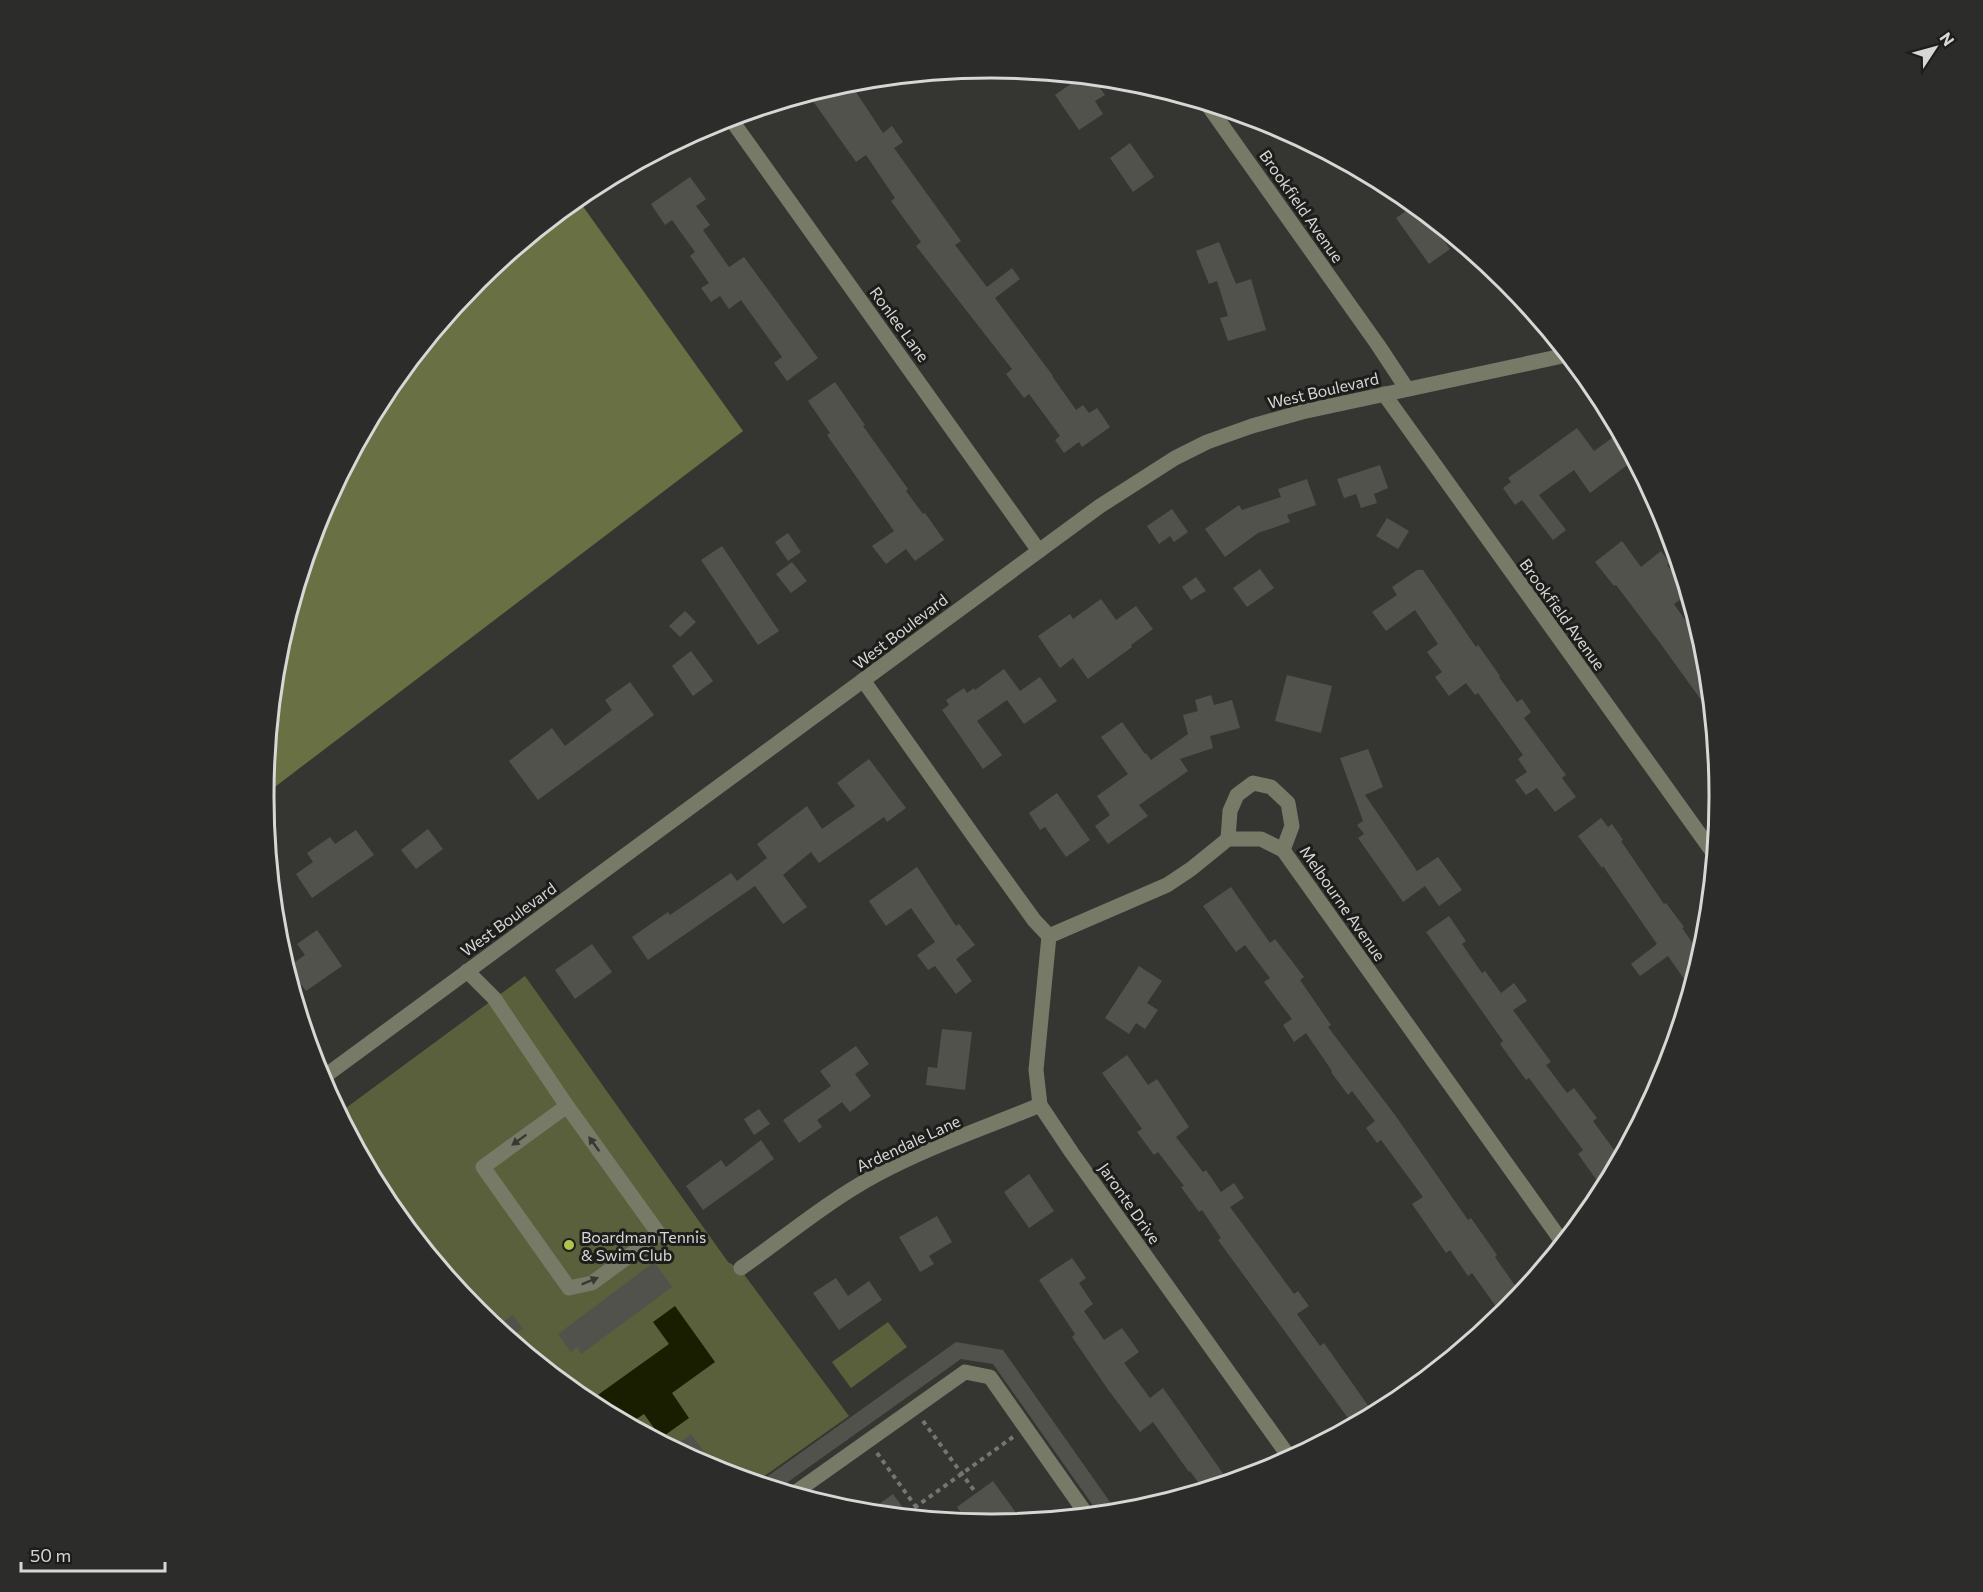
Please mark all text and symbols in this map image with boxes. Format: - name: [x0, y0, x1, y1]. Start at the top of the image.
- north arrow: [1905, 18, 1965, 78]
- text: N: [1936, 28, 1959, 49]
- street label: Brookfield Avenue: [1256, 146, 1348, 266]
- street label: Ronlee Lane: [866, 283, 934, 365]
- street label: West Boulevard: [1266, 368, 1380, 412]
- street label: Brookfield Avenue: [1516, 555, 1610, 673]
- street label: West Boulevard: [849, 589, 951, 673]
- street label: Melbourne Avenue: [1296, 842, 1390, 964]
- street label: West Boulevard: [457, 878, 559, 960]
- street label: Ardendale Lane: [853, 1111, 963, 1175]
- one-way arrow: [512, 1134, 528, 1146]
- one-way arrow: [588, 1136, 600, 1152]
- street label: Jaronte Drive: [1095, 1159, 1165, 1247]
- place label: Boardman Tennis & Swim Club: [581, 1227, 706, 1264]
- marker: Boardman Tennis & Swim Club: [562, 1238, 576, 1252]
- one-way arrow: [582, 1276, 600, 1286]
- scale bar: [21, 1535, 165, 1573]
- text: 50 m: [30, 1544, 71, 1566]

